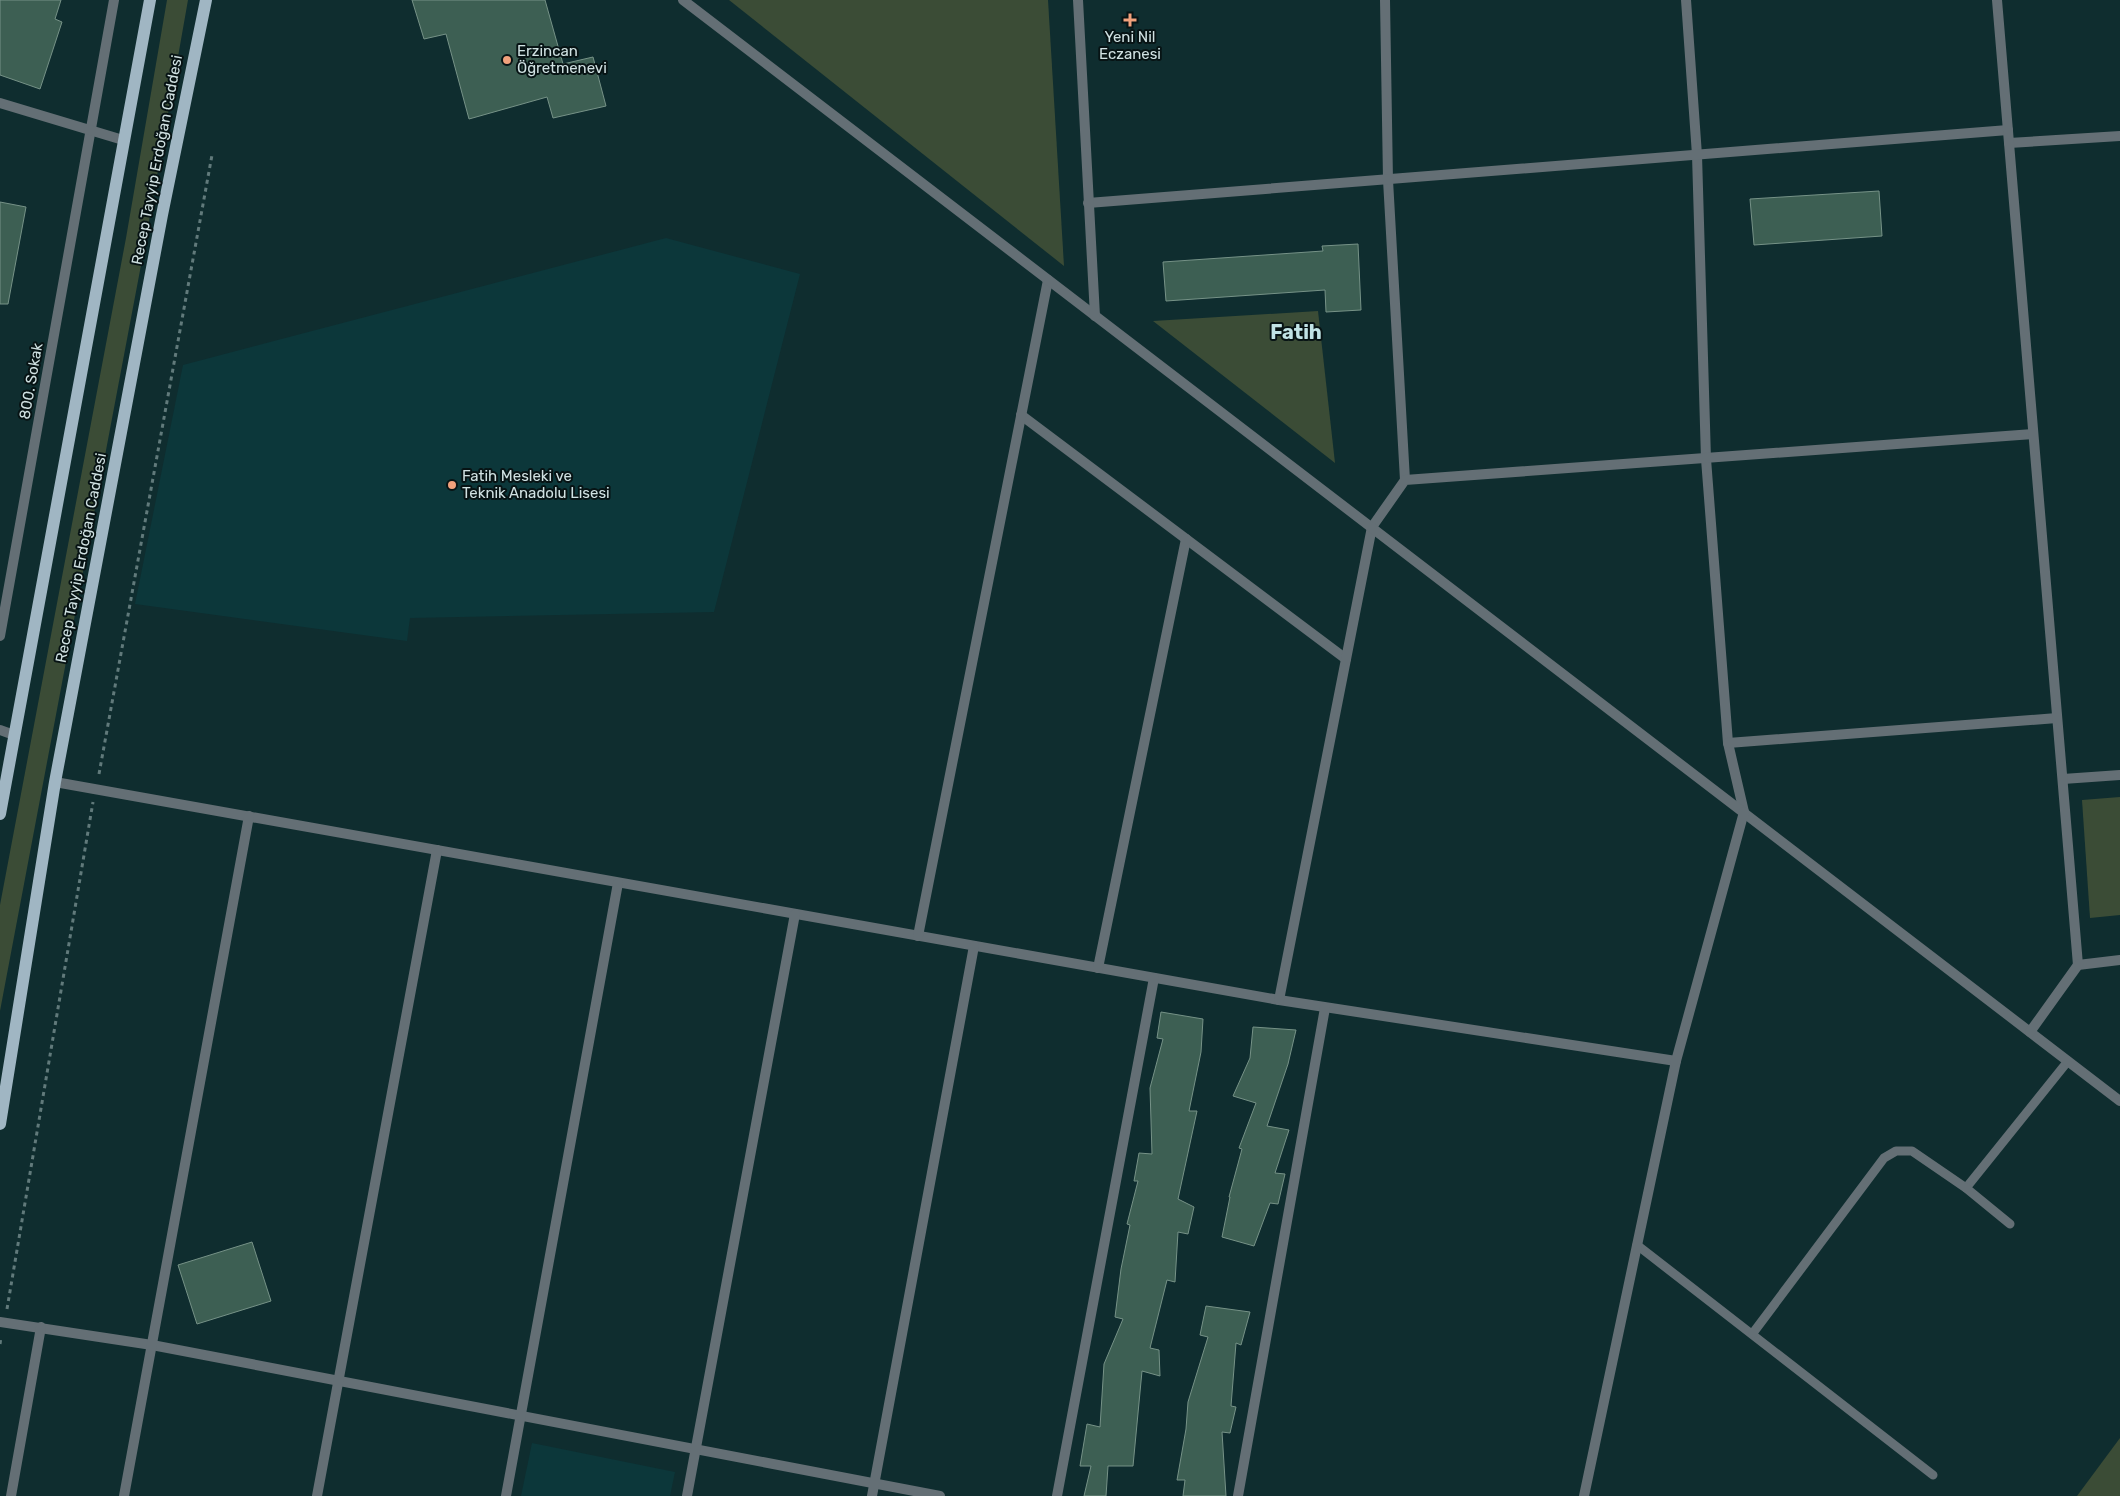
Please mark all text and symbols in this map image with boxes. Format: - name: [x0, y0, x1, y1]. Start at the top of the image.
- marker: Yeni Nil Eczanesi: [1124, 14, 1136, 26]
- place label: Yeni Nil Eczanesi: [1099, 28, 1161, 63]
- place label: Erzincan Öğretmenevi: [517, 42, 607, 77]
- street label: Recep Tayyip Erdoğan Caddesi: [128, 54, 186, 266]
- marker: Erzincan Öğretmenevi: [501, 54, 513, 66]
- district label: Fatih: [1270, 320, 1322, 344]
- street label: 800. Sokak: [15, 341, 47, 421]
- street label: Recep Tayyip Erdoğan Caddesi: [52, 452, 110, 664]
- place label: Fatih Mesleki ve Teknik Anadolu Lisesi: [462, 467, 610, 502]
- marker: Fatih Mesleki ve Teknik Anadolu Lisesi: [446, 479, 458, 491]

